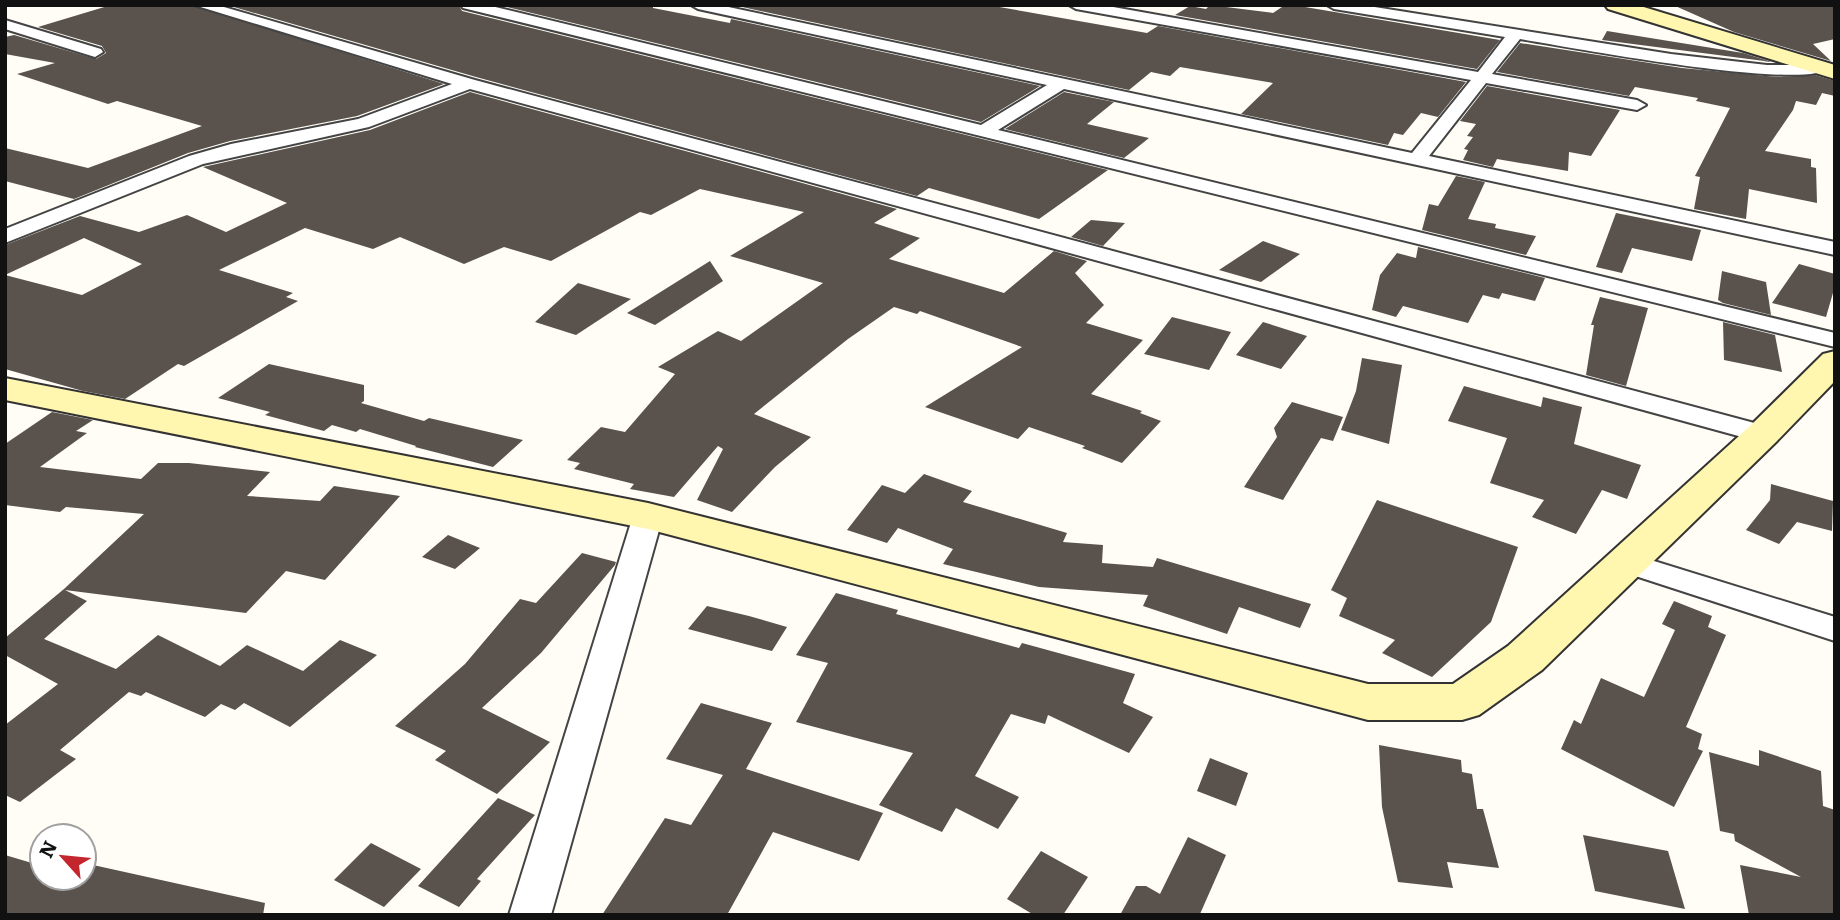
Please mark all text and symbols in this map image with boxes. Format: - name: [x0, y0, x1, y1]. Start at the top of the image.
- north arrow: [28, 822, 98, 892]
- text: N: [31, 835, 63, 862]

